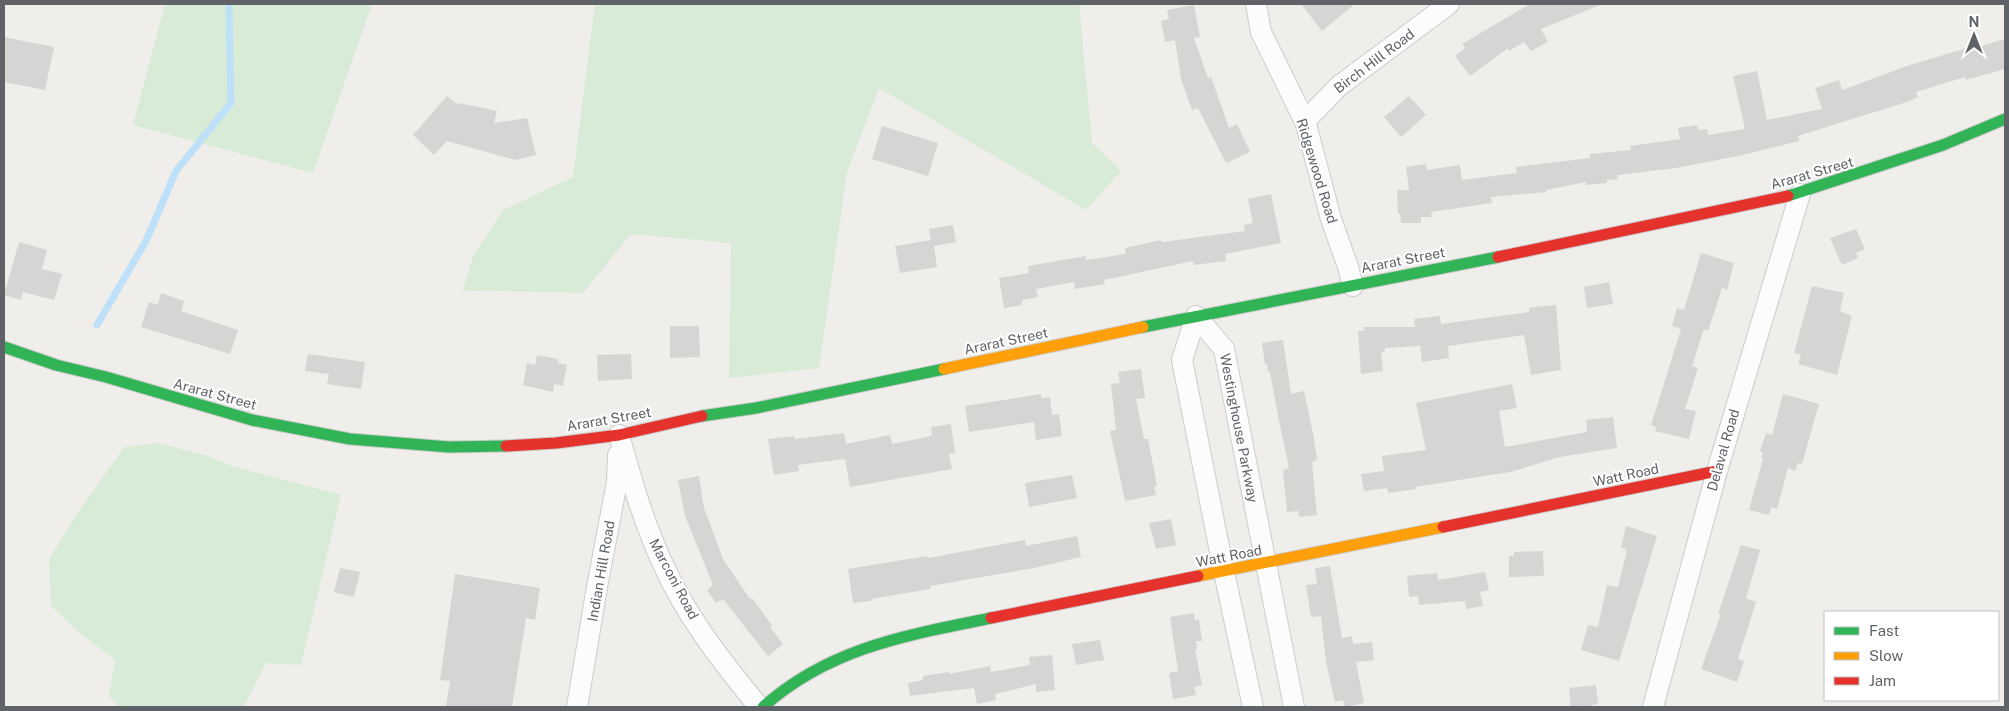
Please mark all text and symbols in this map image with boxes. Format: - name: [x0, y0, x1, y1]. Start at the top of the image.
- north arrow: [1949, 10, 1999, 60]
- text: N: [1969, 14, 1979, 30]
- street label: Birch Hill Road: [1331, 26, 1417, 96]
- street label: Ridgewood Road: [1293, 117, 1341, 225]
- street label: Ararat Street: [1769, 154, 1855, 192]
- street label: Ararat Street: [1360, 244, 1446, 276]
- street label: Ararat Street: [963, 324, 1049, 358]
- street label: Westinghouse Parkway: [1217, 352, 1261, 504]
- street label: Ararat Street: [172, 375, 258, 413]
- street label: Ararat Street: [566, 404, 652, 434]
- street label: Delaval Road: [1704, 407, 1742, 493]
- street label: Watt Road: [1592, 460, 1660, 490]
- street label: Indian Hill Road: [584, 519, 618, 623]
- street label: Marconi Road: [646, 536, 702, 622]
- street label: Watt Road: [1195, 542, 1263, 570]
- legend: [1824, 611, 1999, 701]
- text: Fast: [1869, 622, 1899, 639]
- text: Slow: [1869, 647, 1904, 664]
- text: Jam: [1869, 672, 1896, 689]

